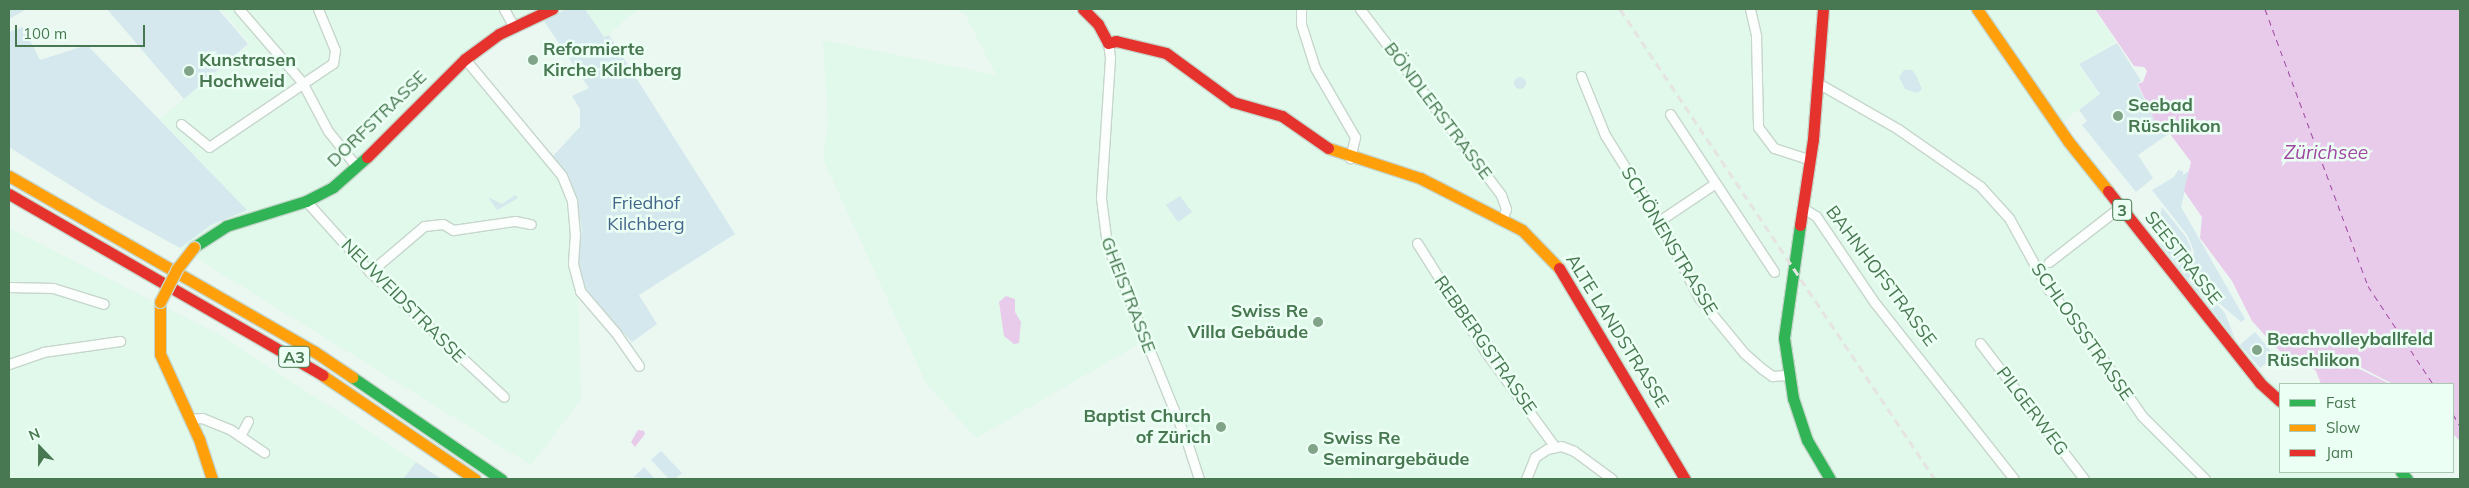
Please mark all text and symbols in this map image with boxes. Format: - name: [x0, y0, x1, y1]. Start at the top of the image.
- scale bar: [18, 15, 148, 47]
- text: 100 m: [23, 24, 67, 43]
- street label: BÖNDLERSTRASSE: [1379, 38, 1497, 184]
- place label: Reformierte Kirche Kilchberg: [543, 39, 682, 82]
- place label: Kunstrasen Hochweid: [199, 50, 296, 92]
- marker: Reformierte Kirche Kilchberg: [527, 54, 539, 66]
- marker: Kunstrasen Hochweid: [183, 65, 195, 77]
- street label: DORFSTRASSE: [323, 66, 431, 172]
- place label: Seebad Rüschlikon: [2128, 95, 2221, 138]
- marker: Seebad Rüschlikon: [2112, 110, 2124, 122]
- water label: Zürichsee: [2284, 142, 2368, 164]
- street label: SCHÖNENSTRASSE: [1616, 163, 1722, 319]
- park label: Friedhof Kilchberg: [607, 193, 685, 235]
- road number: 3: [2112, 196, 2132, 224]
- street label: BAHNHOFSTRASSE: [1821, 202, 1941, 350]
- street label: SEESTRASSE: [2140, 207, 2226, 309]
- street label: GHEISTRASSE: [1096, 234, 1160, 356]
- street label: NEUWEIDSTRASSE: [337, 235, 469, 367]
- street label: ALTE LANDSTRASSE: [1561, 250, 1673, 412]
- street label: SCHLOSSSTRASSE: [2026, 259, 2138, 405]
- street label: REBBERGSTRASSE: [1429, 272, 1541, 418]
- place label: Swiss Re Villa Gebäude: [1188, 301, 1308, 344]
- marker: Swiss Re Villa Gebäude: [1312, 316, 1324, 328]
- place label: Beachvolleyballfeld Rüschlikon: [2267, 329, 2433, 372]
- road number: A3: [278, 344, 310, 371]
- marker: Beachvolleyballfeld Rüschlikon: [2251, 344, 2263, 356]
- street label: PILGERWEG: [1992, 362, 2072, 460]
- legend: [2279, 383, 2454, 473]
- text: Fast: [2326, 393, 2356, 412]
- place label: Baptist Church of Zürich: [1083, 406, 1211, 448]
- text: Slow: [2326, 418, 2360, 437]
- marker: Baptist Church of Zürich: [1215, 421, 1227, 433]
- north arrow: [15, 423, 65, 473]
- text: N: [26, 424, 43, 444]
- place label: Swiss Re Seminargebäude: [1323, 428, 1469, 470]
- marker: Swiss Re Seminargebäude: [1307, 443, 1319, 455]
- text: Jam: [2326, 443, 2353, 462]

